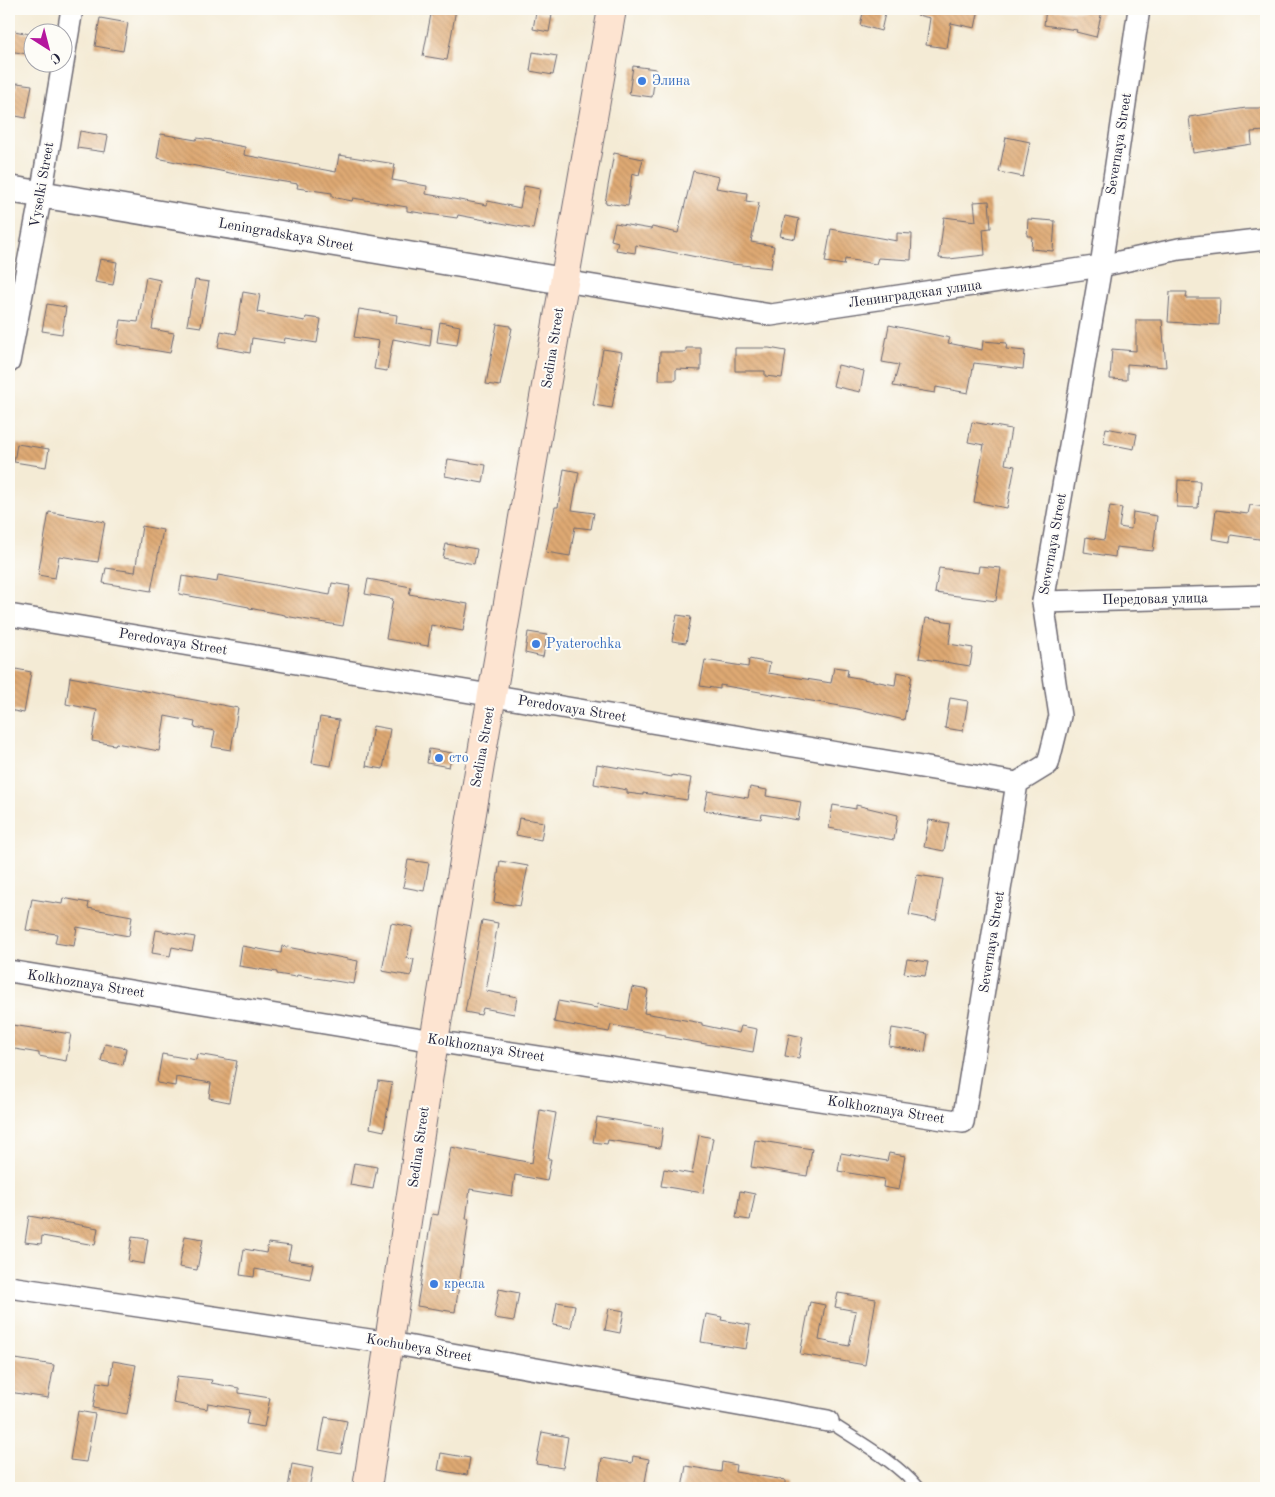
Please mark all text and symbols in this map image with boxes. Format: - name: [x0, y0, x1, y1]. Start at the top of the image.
- north arrow: [22, 22, 72, 72]
- text: С: [47, 49, 63, 66]
- place label: Элина: [652, 74, 690, 88]
- marker: Элина: [636, 75, 648, 87]
- street label: Severnaya Street: [1104, 92, 1134, 196]
- street label: Vyselki Street: [28, 141, 56, 229]
- street label: Leningradskaya Street: [217, 216, 355, 254]
- street label: Ленинградская улица: [847, 278, 983, 310]
- street label: Sedina Street: [540, 306, 566, 389]
- street label: Severnaya Street: [1037, 492, 1069, 596]
- street label: Передовая улица: [1102, 591, 1208, 607]
- street label: Peredovaya Street: [118, 627, 228, 658]
- place label: Pyaterochka: [546, 637, 621, 651]
- marker: Pyaterochka: [530, 638, 542, 650]
- street label: Peredovaya Street: [517, 694, 627, 725]
- street label: Sedina Street: [469, 705, 497, 788]
- place label: сто: [449, 751, 469, 765]
- marker: сто: [433, 752, 445, 764]
- street label: Severnaya Street: [977, 890, 1007, 994]
- street label: Kolkhoznaya Street: [26, 968, 146, 1000]
- street label: Kolkhoznaya Street: [426, 1032, 546, 1064]
- street label: Kolkhoznaya Street: [826, 1094, 946, 1126]
- street label: Sedina Street: [406, 1105, 432, 1188]
- place label: кресла: [444, 1277, 485, 1291]
- marker: кресла: [428, 1278, 440, 1290]
- street label: Kochubeya Street: [365, 1332, 473, 1364]

